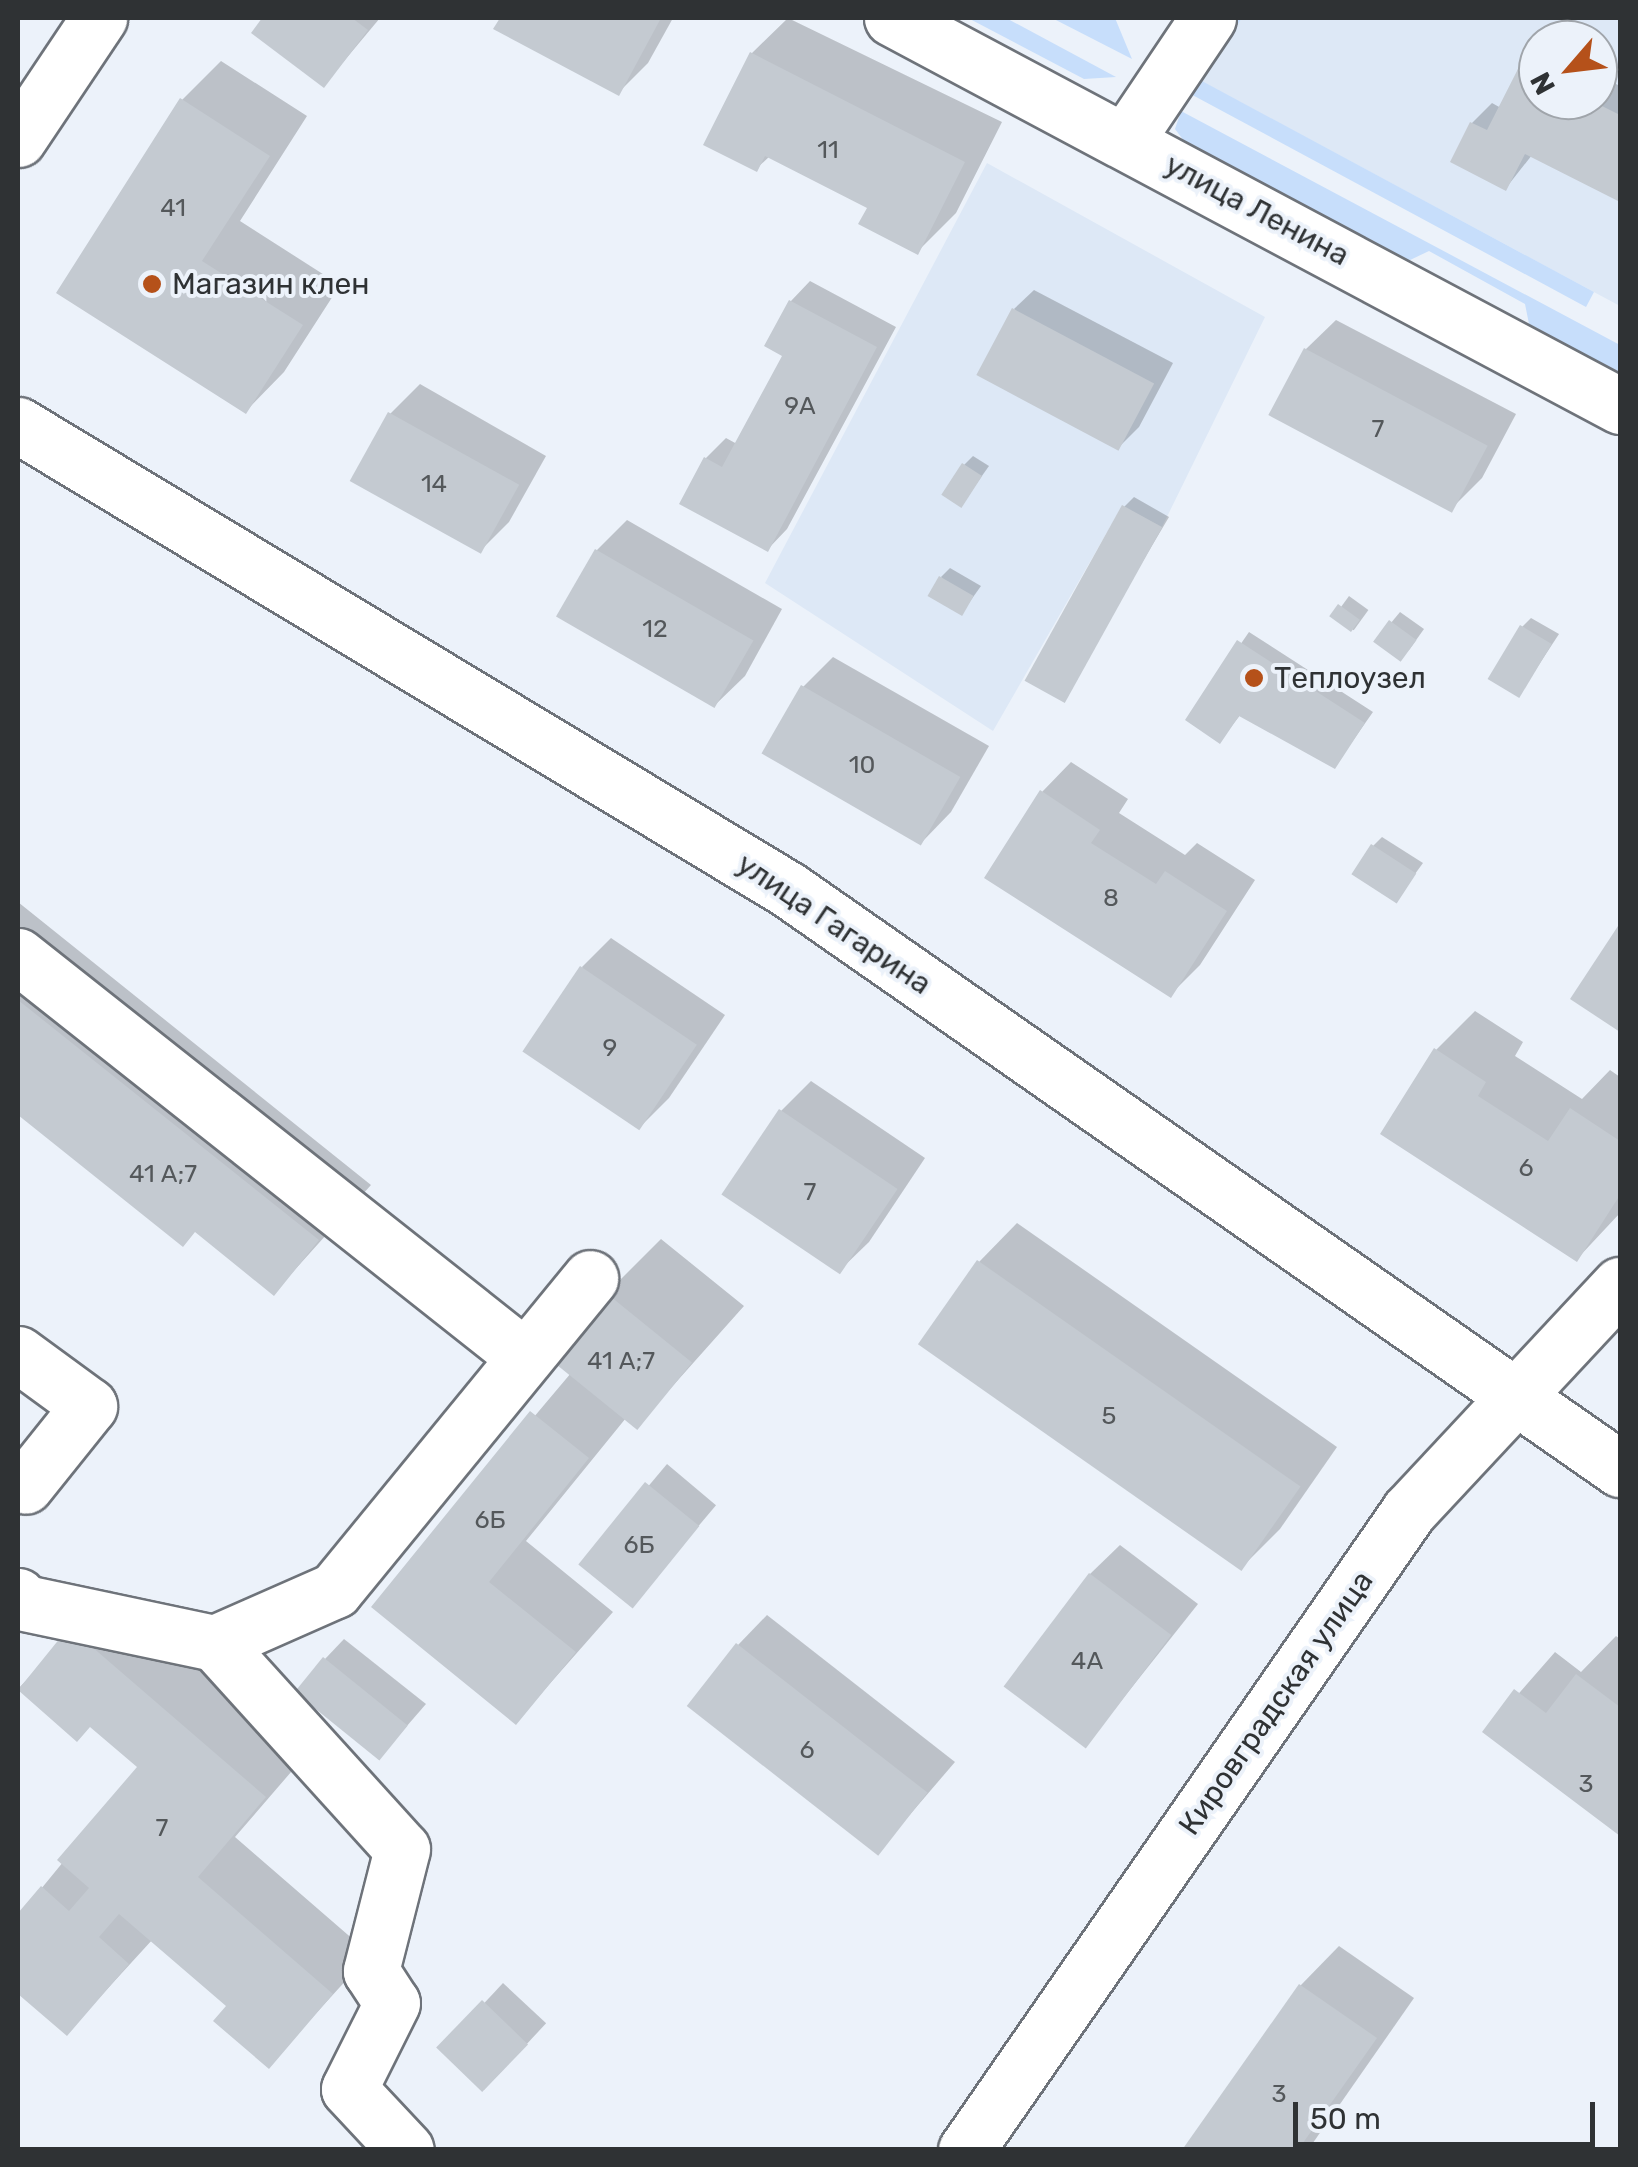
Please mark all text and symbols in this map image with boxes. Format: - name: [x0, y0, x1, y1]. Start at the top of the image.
- north arrow: [1518, 20, 1618, 120]
- text: N: [1524, 67, 1562, 100]
- house number: 11: [817, 135, 839, 165]
- street label: улица Ленина: [1159, 146, 1355, 274]
- house number: 41: [160, 193, 186, 223]
- place label: Магазин клен: [172, 266, 370, 302]
- marker: Магазин клен: [141, 273, 163, 295]
- house number: 9А: [784, 391, 816, 421]
- house number: 7: [1372, 414, 1384, 444]
- house number: 14: [421, 469, 447, 499]
- house number: 12: [642, 614, 668, 644]
- place label: Теплоузел: [1274, 660, 1426, 696]
- marker: Теплоузел: [1243, 667, 1265, 689]
- house number: 10: [849, 750, 875, 780]
- street label: улица Гагарина: [730, 846, 938, 1002]
- house number: 8: [1103, 883, 1119, 913]
- house number: 9: [603, 1033, 617, 1063]
- house number: 6: [1518, 1153, 1534, 1183]
- house number: 41 А;7: [129, 1159, 197, 1189]
- house number: 7: [804, 1177, 816, 1207]
- house number: 41 А;7: [587, 1346, 655, 1376]
- house number: 5: [1102, 1401, 1116, 1431]
- house number: 6Б: [474, 1505, 506, 1535]
- house number: 6Б: [623, 1530, 655, 1560]
- street label: Кировградская улица: [1171, 1564, 1381, 1842]
- house number: 4А: [1071, 1646, 1103, 1676]
- house number: 6: [799, 1735, 815, 1765]
- house number: 3: [1578, 1769, 1594, 1799]
- house number: 7: [156, 1813, 168, 1843]
- house number: 3: [1271, 2079, 1287, 2109]
- scale bar: [1298, 2082, 1600, 2144]
- text: 50 m: [1310, 2101, 1381, 2137]

